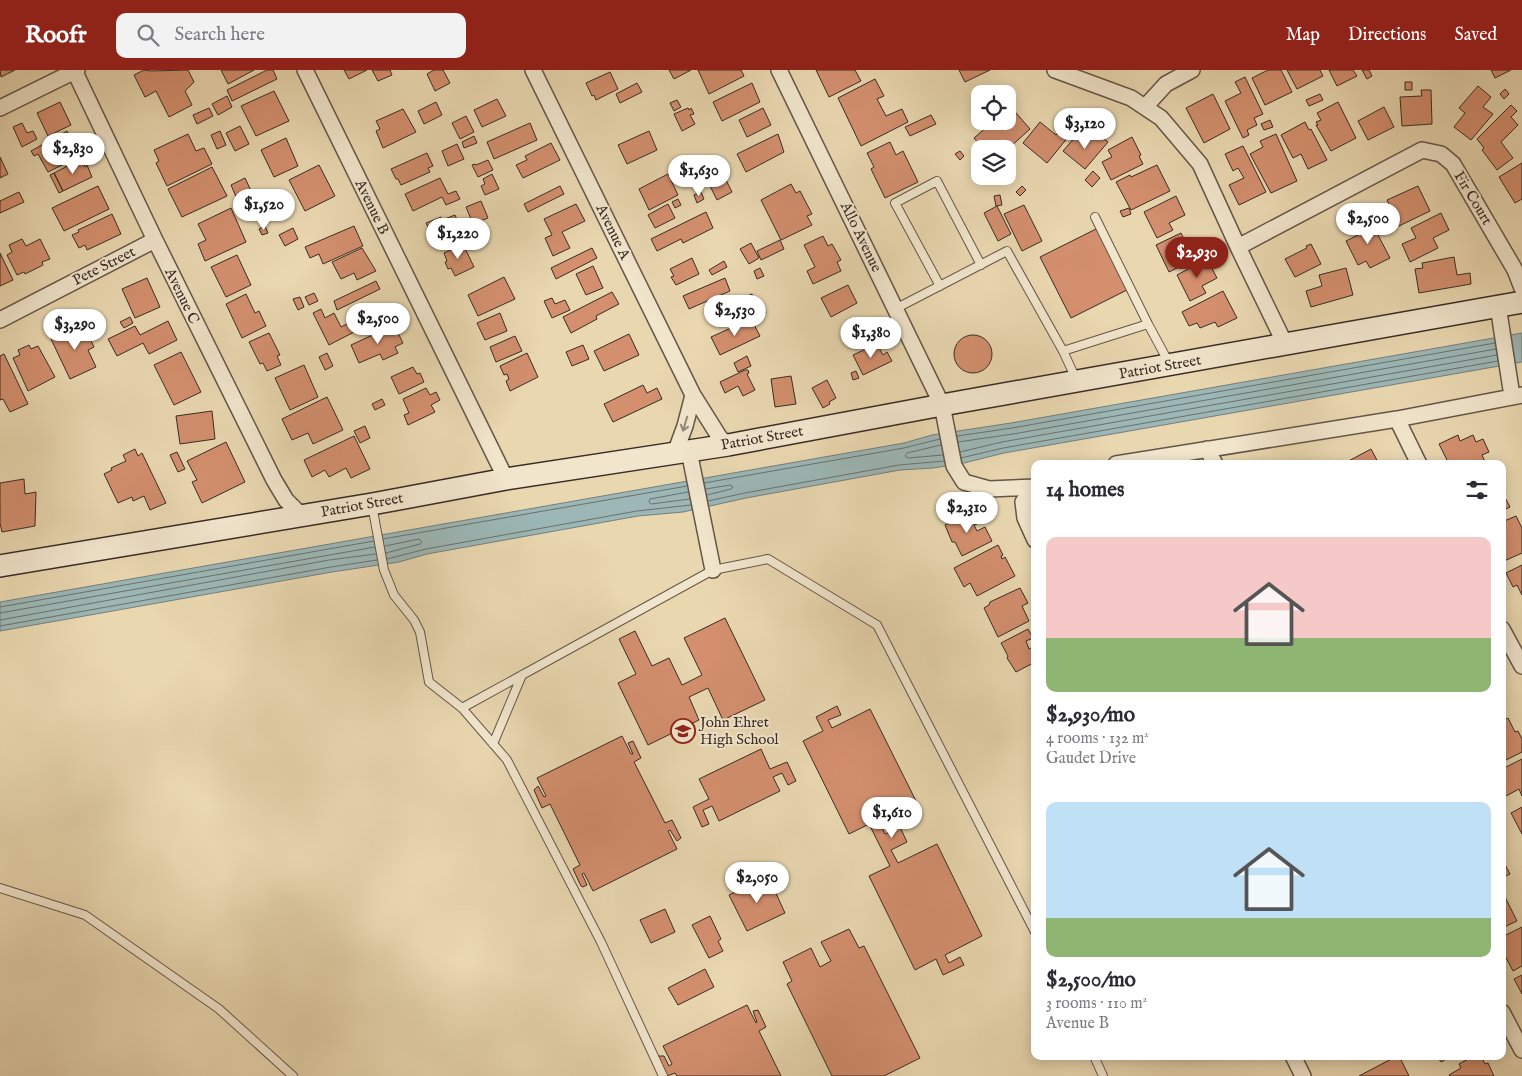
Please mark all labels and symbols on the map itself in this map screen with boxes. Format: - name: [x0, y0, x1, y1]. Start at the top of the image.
- pin: $3,120: [1044, 108, 1126, 150]
- pin: $2,830: [32, 132, 114, 175]
- pin: $1,630: [658, 154, 740, 197]
- street label: Fir Court: [1450, 168, 1496, 228]
- street label: Avenue B: [350, 175, 394, 238]
- pin: $1,520: [223, 189, 305, 231]
- street label: Allo Avenue: [835, 198, 886, 275]
- street label: Avenue A: [591, 200, 635, 264]
- pin: $2,500: [1327, 202, 1409, 245]
- pin: $1,220: [417, 218, 499, 260]
- pin: $2,930: [1156, 236, 1238, 279]
- street label: Pete Street: [69, 242, 139, 290]
- street label: Avenue C: [160, 264, 204, 327]
- pin: $2,530: [694, 294, 776, 337]
- pin: $2,500: [337, 302, 419, 345]
- pin: $3,290: [34, 308, 116, 351]
- pin: $1,380: [830, 316, 912, 359]
- street label: Patriot Street: [1117, 350, 1203, 384]
- one-way arrow: [680, 416, 690, 432]
- street label: Patriot Street: [719, 421, 805, 455]
- street label: Patriot Street: [319, 488, 405, 522]
- pin: $2,310: [926, 492, 1008, 534]
- place label: John Ehret High School: [698, 713, 779, 749]
- school or university icon: John Ehret High School: [670, 718, 696, 744]
- pin: $1,610: [851, 796, 933, 839]
- pin: $2,050: [716, 862, 798, 904]

